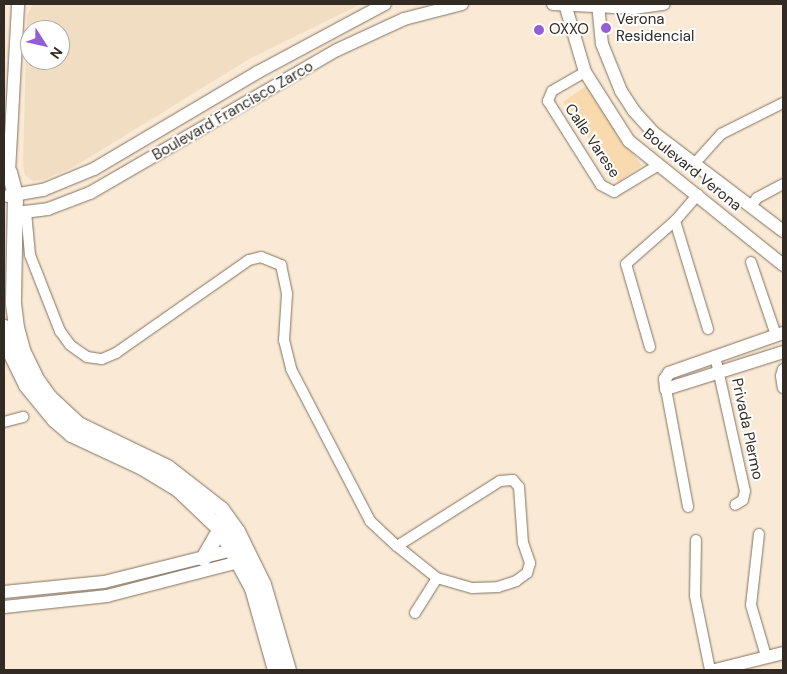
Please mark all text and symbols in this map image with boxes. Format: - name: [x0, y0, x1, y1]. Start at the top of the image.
- place label: Verona Residencial: [616, 10, 694, 45]
- north arrow: [20, 20, 70, 70]
- place label: OXXO: [549, 21, 589, 39]
- marker: Verona Residencial: [600, 22, 612, 34]
- marker: OXXO: [533, 24, 545, 36]
- text: N: [46, 44, 67, 62]
- street label: Boulevard Francisco Zarco: [149, 57, 317, 165]
- street label: Calle Varese: [561, 101, 623, 181]
- street label: Boulevard Verona: [639, 125, 745, 215]
- street label: Privada Plermo: [727, 377, 767, 481]

